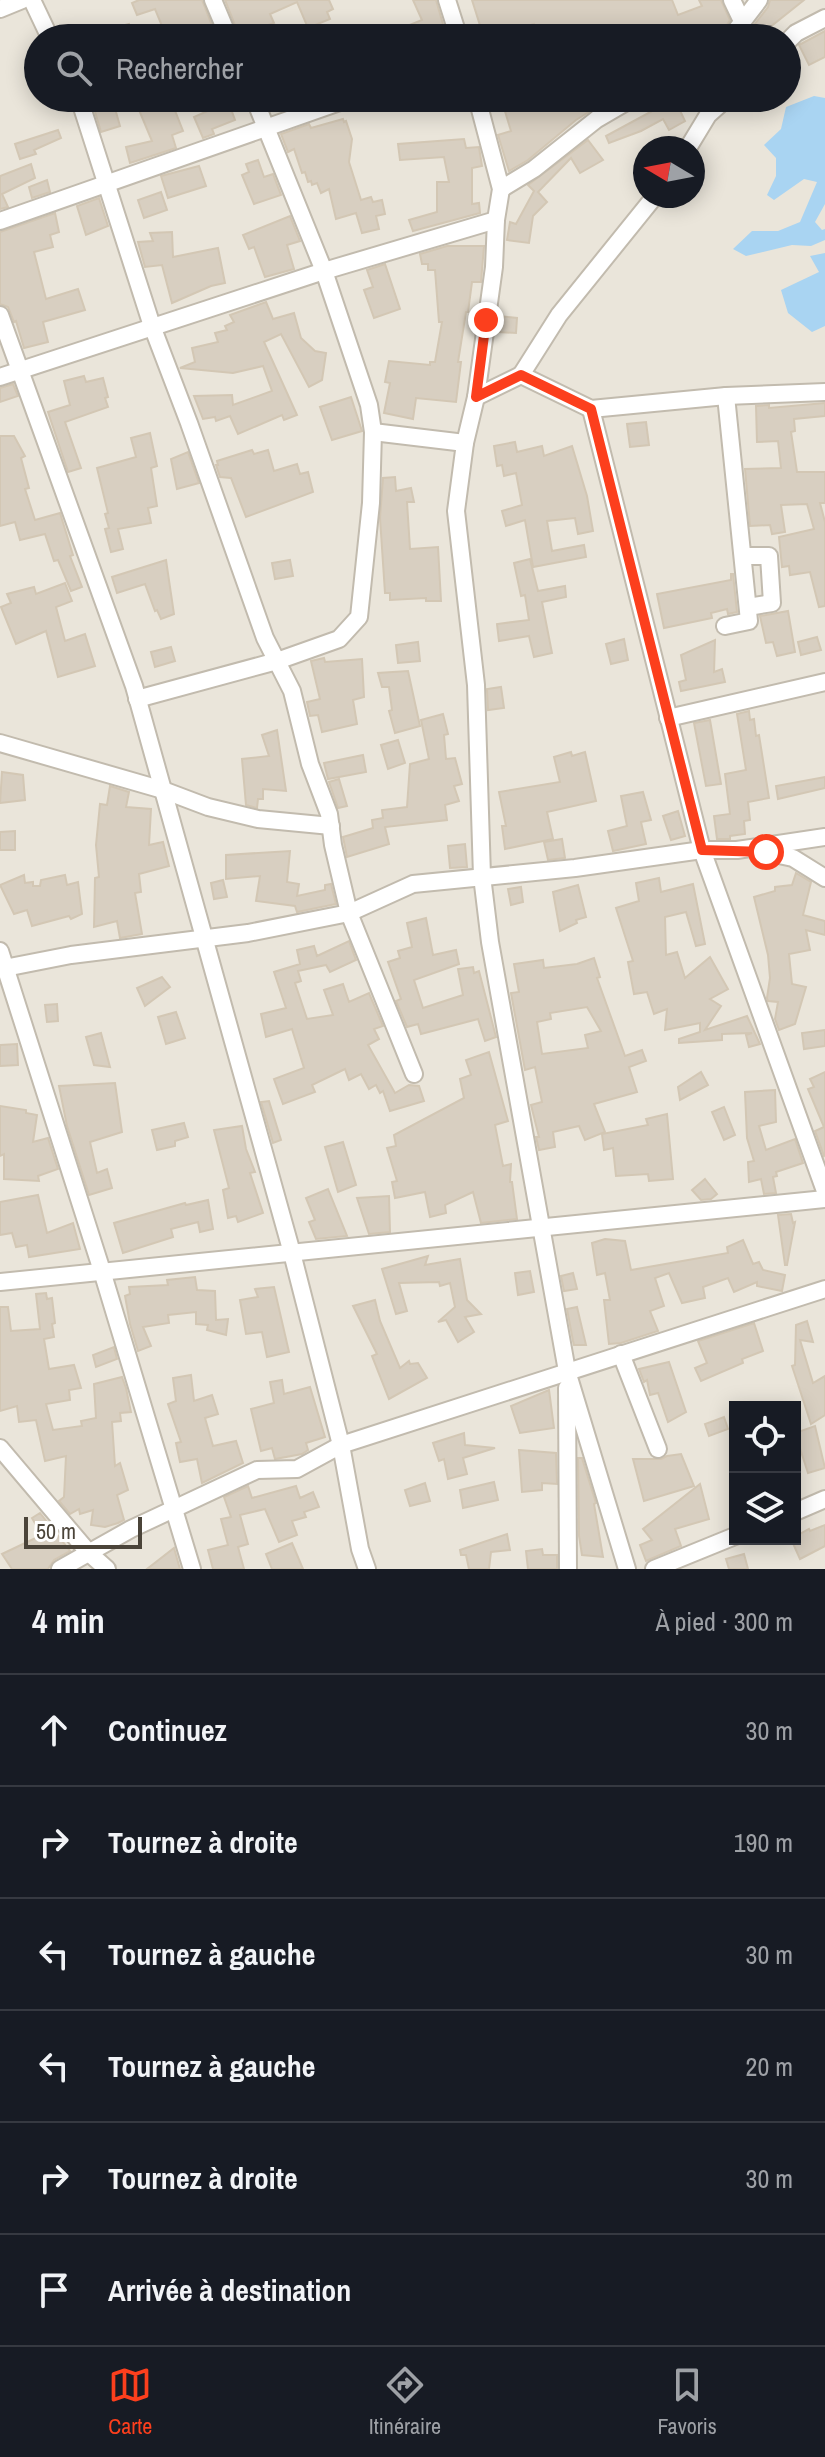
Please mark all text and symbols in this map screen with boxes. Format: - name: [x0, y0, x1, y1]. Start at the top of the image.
- search box: [24, 24, 801, 112]
- icon: search: [52, 46, 96, 90]
- text: Rechercher: [116, 48, 243, 88]
- north arrow: [633, 136, 705, 208]
- route end: [468, 302, 504, 338]
- route start: [748, 834, 784, 870]
- map controls: [729, 1401, 801, 1545]
- button: locate: [729, 1401, 801, 1473]
- button: layers: [729, 1473, 801, 1545]
- scale bar: [24, 1513, 142, 1549]
- text: 50 m: [36, 1516, 76, 1546]
- text: 4 min: [32, 1598, 105, 1644]
- text: À pied · 300 m: [655, 1604, 793, 1639]
- icon: ahead: [32, 1708, 76, 1752]
- text: Continuez: [108, 1710, 227, 1750]
- text: 30 m: [746, 1713, 793, 1748]
- icon: right: [32, 1820, 76, 1864]
- text: Tournez à droite: [108, 1822, 298, 1862]
- text: 190 m: [734, 1825, 793, 1860]
- icon: left: [32, 1932, 76, 1976]
- text: Tournez à gauche: [108, 1934, 315, 1974]
- text: 30 m: [746, 1937, 793, 1972]
- icon: left: [32, 2044, 76, 2088]
- text: Tournez à gauche: [108, 2046, 315, 2086]
- text: 20 m: [746, 2049, 793, 2084]
- icon: right: [32, 2156, 76, 2200]
- text: Tournez à droite: [108, 2158, 298, 2198]
- text: 30 m: [746, 2161, 793, 2196]
- icon: arrive: [32, 2268, 76, 2312]
- text: Arrivée à destination: [108, 2270, 351, 2310]
- tab: Carte: [108, 2363, 152, 2441]
- tab: Itinéraire: [369, 2363, 441, 2441]
- tab: Favoris: [657, 2363, 717, 2441]

